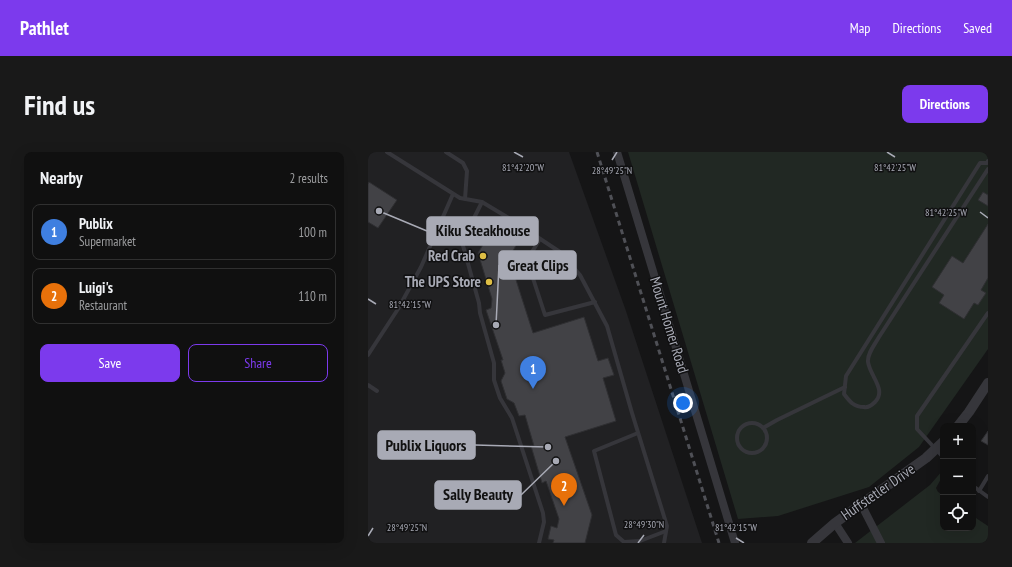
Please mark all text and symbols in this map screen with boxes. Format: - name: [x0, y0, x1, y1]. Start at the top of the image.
- text: Pathlet: [20, 16, 69, 40]
- text: Map: [850, 19, 870, 37]
- text: Directions: [892, 19, 941, 37]
- text: Saved: [963, 19, 992, 37]
- button: Directions: [902, 85, 988, 123]
- text: Find us: [24, 86, 95, 123]
- text: 81°42'20"W: [502, 161, 544, 174]
- text: 81°42'25"W: [874, 161, 916, 174]
- text: 28°49'25"N: [592, 164, 632, 177]
- text: Nearby: [40, 167, 83, 189]
- text: 2 results: [289, 170, 328, 187]
- text: 81°42'25"W: [925, 206, 967, 219]
- text: Publix: [79, 214, 113, 233]
- callout: Kiku Steakhouse: [427, 217, 538, 245]
- text: Kiku Steakhouse: [436, 220, 530, 240]
- text: 1: [51, 224, 57, 241]
- text: 100 m: [298, 224, 327, 241]
- text: Supermarket: [79, 233, 136, 250]
- place label: Red Crab: [428, 246, 475, 265]
- marker: Red Crab: [478, 251, 488, 261]
- callout: Great Clips: [499, 251, 576, 279]
- text: Great Clips: [507, 255, 569, 275]
- place label: The UPS Store: [405, 272, 481, 291]
- street label: Mount Homer Road: [646, 274, 693, 375]
- marker: The UPS Store: [484, 277, 494, 287]
- text: Luigi's: [79, 278, 113, 297]
- text: 2: [51, 288, 57, 305]
- text: 110 m: [298, 288, 327, 305]
- text: Restaurant: [79, 297, 127, 314]
- text: 81°42'15"W: [389, 298, 431, 311]
- button: Save: [40, 344, 180, 382]
- button: Share: [188, 344, 328, 382]
- pin: 1: [520, 356, 546, 389]
- your location: [673, 393, 693, 413]
- map controls: [940, 423, 976, 531]
- button: +: [940, 423, 976, 459]
- callout: Publix Liquors: [378, 431, 475, 459]
- text: Publix Liquors: [386, 435, 467, 455]
- street label: Huffstetler Drive: [837, 459, 918, 524]
- button: −: [940, 459, 976, 495]
- pin: 2: [551, 473, 577, 506]
- callout: Sally Beauty: [435, 481, 521, 509]
- text: Sally Beauty: [443, 484, 513, 504]
- button: locate: [940, 495, 976, 531]
- text: 28°49'30"N: [624, 518, 664, 531]
- text: 28°49'25"N: [387, 521, 427, 534]
- text: 81°42'15"W: [715, 521, 757, 534]

